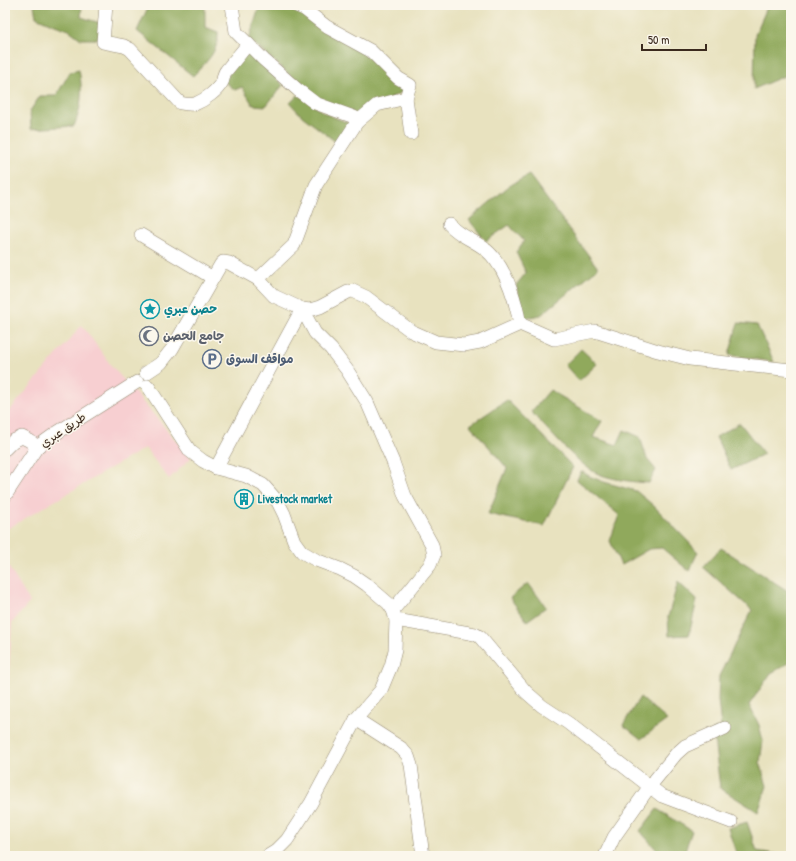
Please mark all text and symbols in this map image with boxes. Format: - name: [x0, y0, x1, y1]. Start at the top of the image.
- scale bar: [642, 26, 706, 52]
- text: 50 m: [648, 31, 669, 48]
- place icon: حصن عبري: [139, 298, 161, 320]
- place label: حصن عبري: [164, 300, 217, 318]
- mosque icon: جامع الحصن: [138, 325, 160, 347]
- place label: جامع الحصن: [163, 327, 224, 345]
- parking icon: مواقف السوق: [201, 348, 223, 370]
- place label: مواقف السوق: [226, 350, 293, 367]
- street label: طريق عبري: [36, 408, 90, 452]
- building icon: Livestock market: [233, 488, 255, 510]
- place label: Livestock market: [258, 490, 333, 507]

